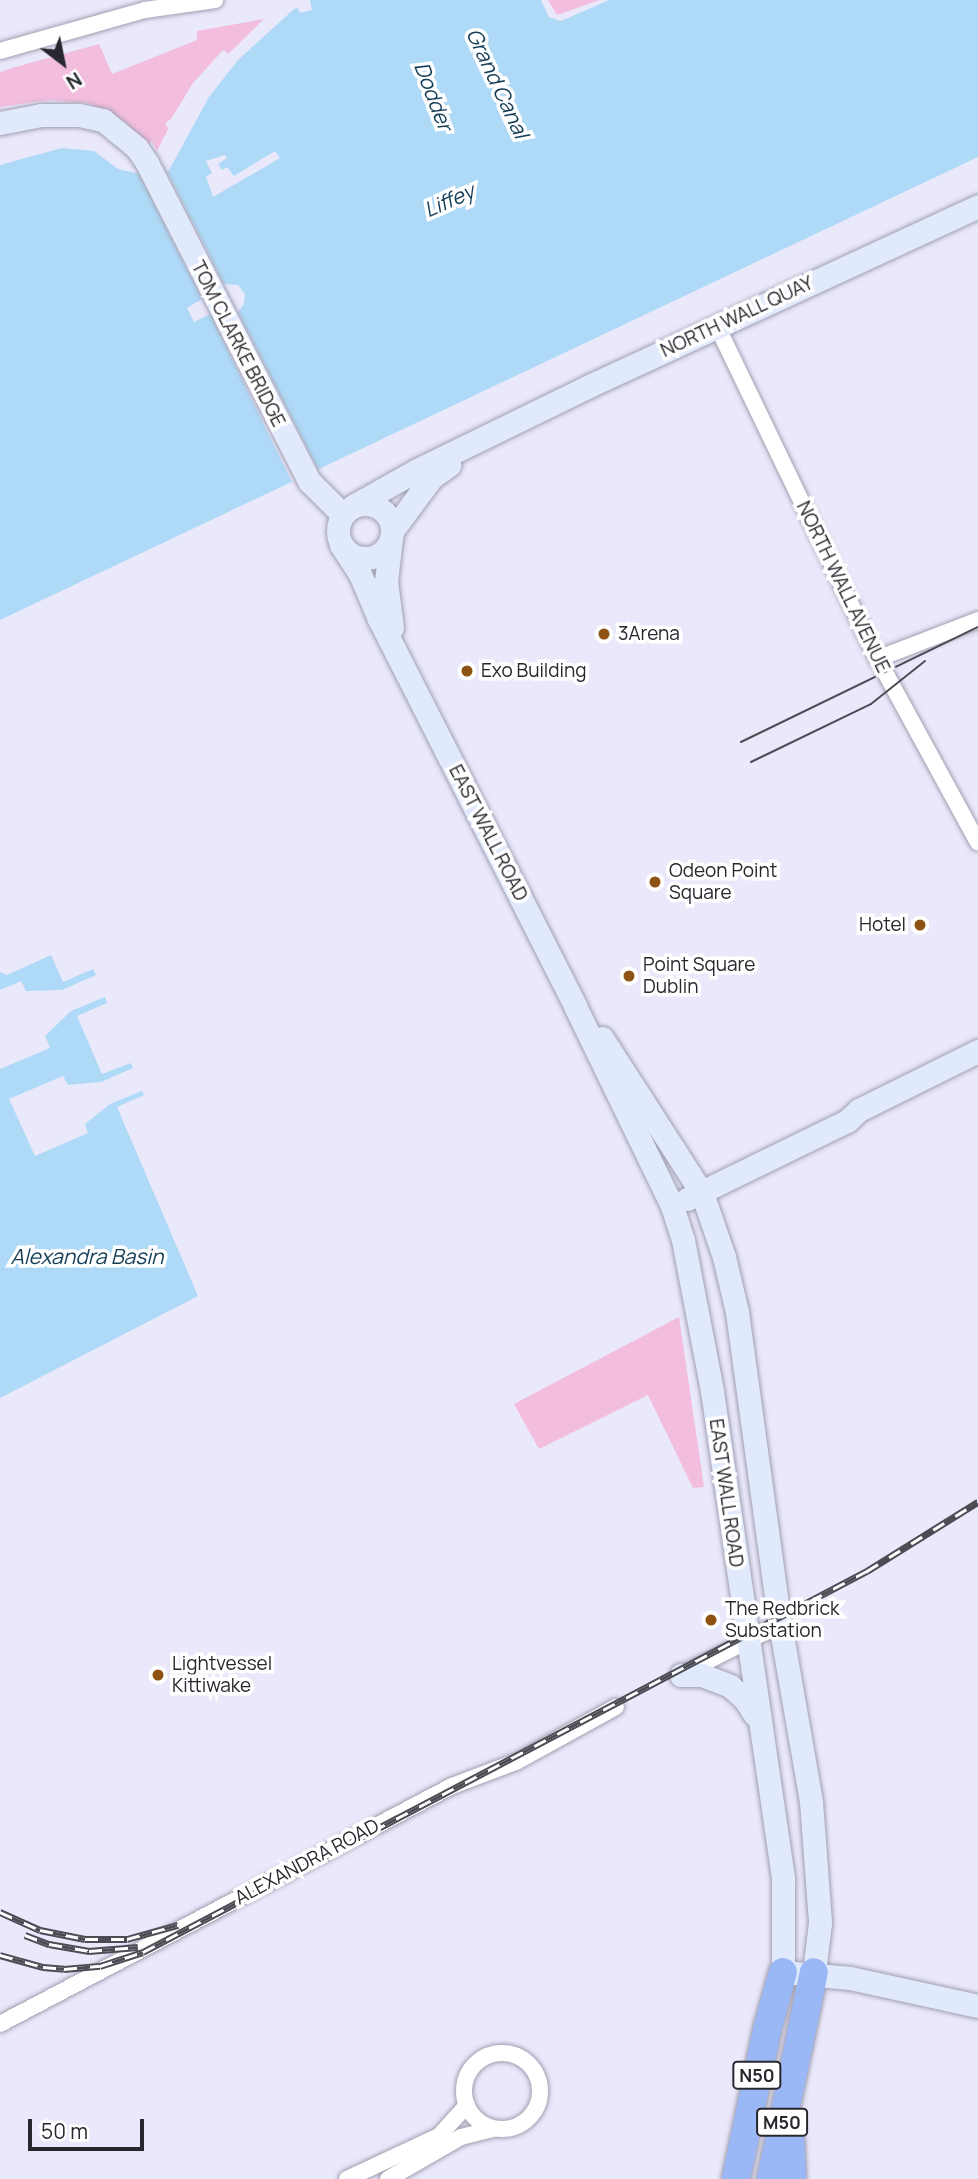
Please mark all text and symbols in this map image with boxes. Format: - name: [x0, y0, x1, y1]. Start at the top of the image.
- water label: Grand Canal: [462, 24, 534, 142]
- north arrow: [28, 28, 98, 98]
- water label: Dodder: [409, 58, 459, 134]
- text: N: [61, 66, 87, 95]
- water label: Liffey: [420, 178, 478, 222]
- street label: TOM CLARKE BRIDGE: [186, 257, 290, 431]
- street label: NORTH WALL QUAY: [657, 271, 817, 363]
- street label: NORTH WALL AVENUE: [791, 497, 895, 677]
- place label: 3Arena: [618, 623, 680, 645]
- marker: 3Arena: [596, 626, 612, 642]
- place label: Exo Building: [481, 660, 587, 682]
- marker: Exo Building: [459, 663, 475, 679]
- street label: EAST WALL ROAD: [444, 760, 532, 906]
- place label: Odeon Point Square: [669, 860, 777, 904]
- marker: Odeon Point Square: [647, 874, 663, 890]
- place label: Hotel: [859, 914, 906, 936]
- marker: Hotel: [912, 917, 928, 933]
- place label: Point Square Dublin: [643, 954, 755, 998]
- marker: Point Square Dublin: [621, 968, 637, 984]
- water label: Alexandra Basin: [10, 1243, 164, 1269]
- street label: EAST WALL ROAD: [704, 1417, 748, 1569]
- place label: The Redbrick Substation: [725, 1598, 839, 1642]
- marker: The Redbrick Substation: [703, 1612, 719, 1628]
- place label: Lightvessel Kittiwake: [172, 1653, 272, 1697]
- marker: Lightvessel Kittiwake: [150, 1667, 166, 1683]
- street label: ALEXANDRA ROAD: [231, 1814, 383, 1910]
- road number: N50: [731, 2060, 783, 2090]
- scale bar: [32, 2106, 147, 2150]
- road number: M50: [756, 2108, 808, 2136]
- text: 50 m: [41, 2117, 88, 2145]

